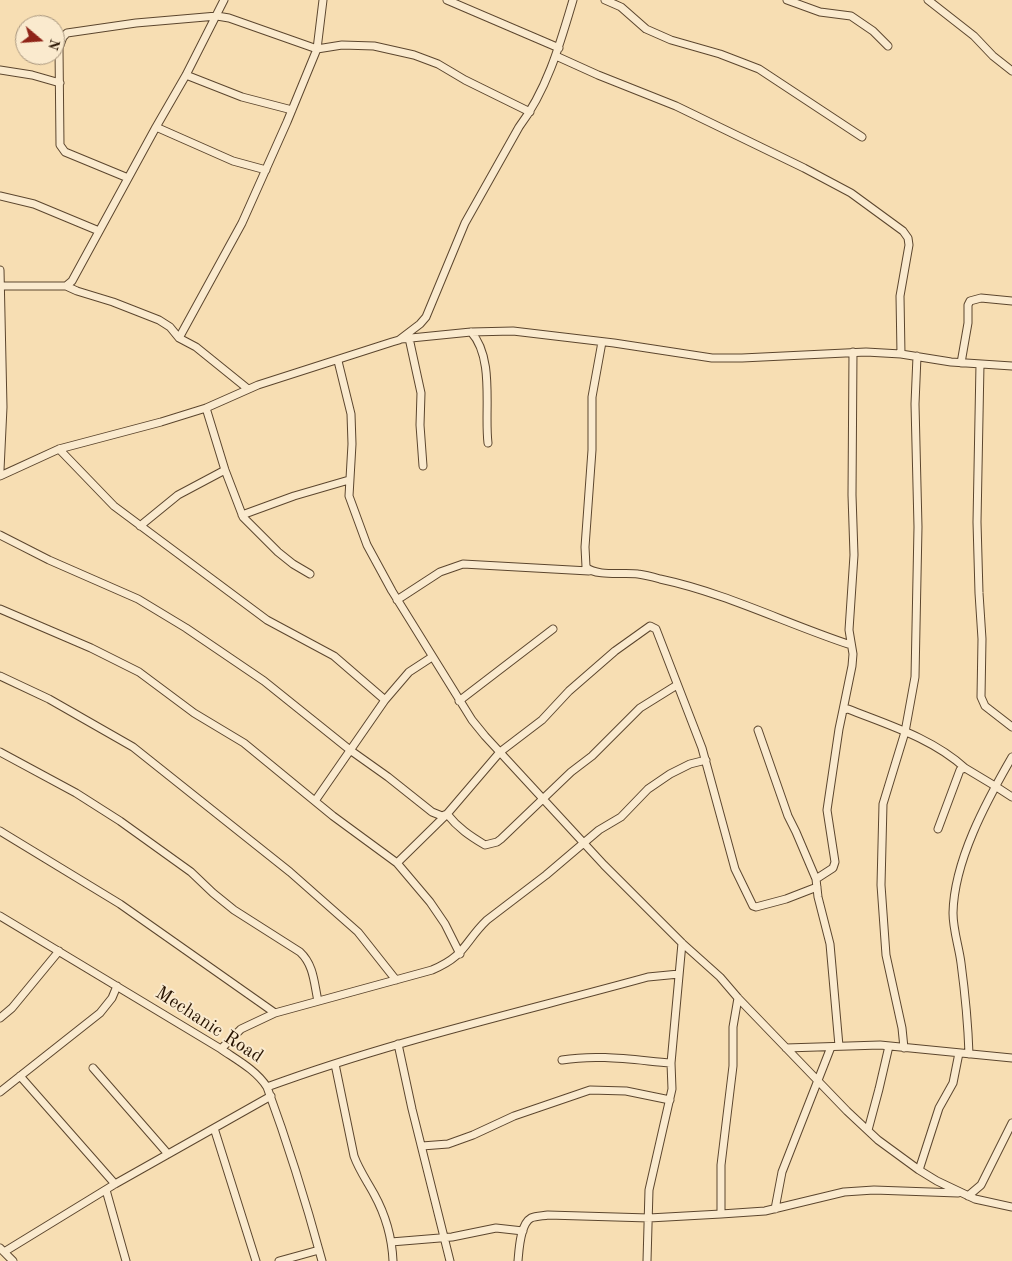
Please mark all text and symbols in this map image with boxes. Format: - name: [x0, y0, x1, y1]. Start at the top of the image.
- north arrow: [15, 15, 65, 65]
- text: N: [45, 37, 62, 52]
- street label: Mechanic Road: [151, 982, 267, 1068]

